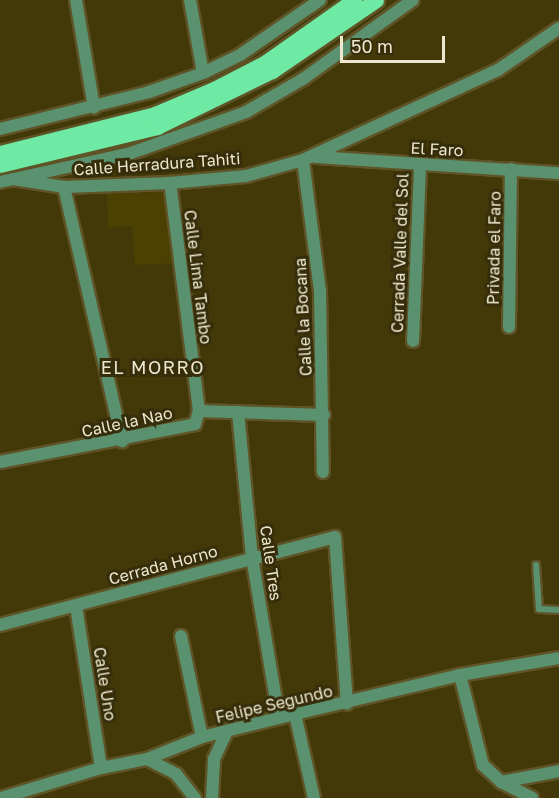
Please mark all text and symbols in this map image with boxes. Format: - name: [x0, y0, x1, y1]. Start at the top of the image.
- scale bar: [343, 24, 448, 62]
- text: 50 m: [351, 35, 393, 57]
- street label: El Faro: [410, 138, 464, 160]
- street label: Calle Herradura Tahiti: [73, 149, 241, 179]
- street label: Cerrada Valle del Sol: [388, 173, 412, 333]
- street label: Privada el Faro: [483, 191, 505, 305]
- street label: Calle Lima Tambo: [180, 209, 216, 345]
- street label: Calle la Bocana: [290, 257, 316, 377]
- district label: EL MORRO: [101, 356, 205, 378]
- street label: Calle la Nao: [80, 403, 174, 441]
- street label: Calle Tres: [256, 524, 286, 602]
- street label: Cerrada Horno: [107, 541, 219, 589]
- street label: Calle Uno: [90, 646, 120, 722]
- street label: Felipe Segundo: [214, 681, 334, 727]

